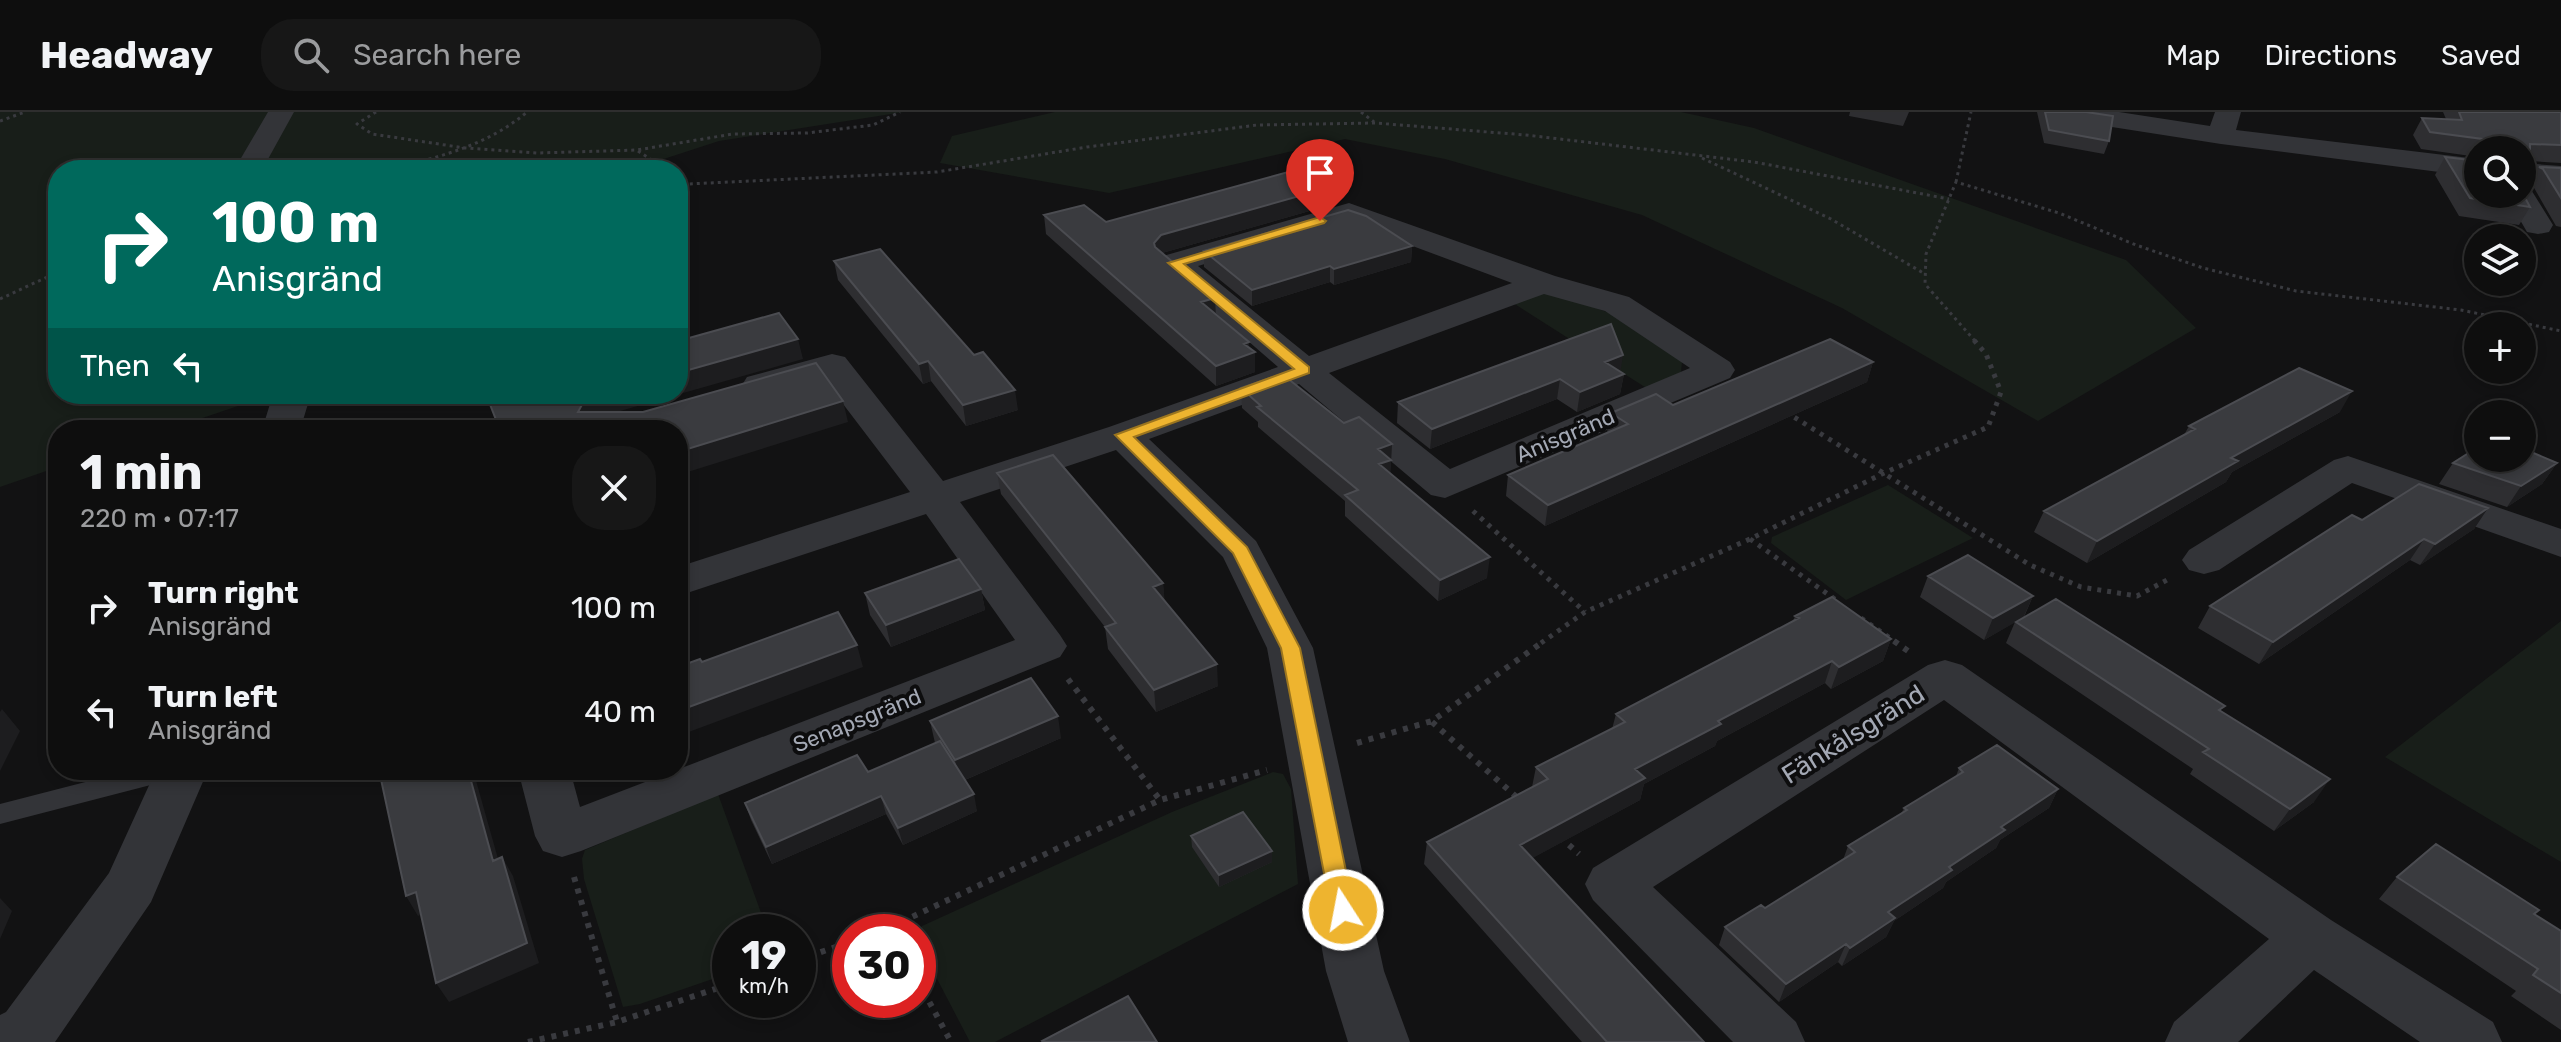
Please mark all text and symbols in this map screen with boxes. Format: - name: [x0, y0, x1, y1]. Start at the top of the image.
- search box: [261, 19, 821, 91]
- text: Headway: [40, 32, 213, 78]
- icon: search: [289, 33, 333, 77]
- text: Search here: [353, 37, 521, 73]
- text: Map: [2166, 39, 2220, 72]
- text: Directions: [2264, 39, 2397, 72]
- text: Saved: [2441, 39, 2521, 72]
- map controls: [2464, 136, 2536, 472]
- button: search: [2464, 136, 2536, 208]
- pin: [1286, 139, 1354, 221]
- icon: arrive: [1298, 151, 1342, 195]
- text: 100 m: [212, 190, 379, 256]
- icon: right: [80, 192, 184, 296]
- button: layers: [2464, 224, 2536, 296]
- text: Anisgränd: [212, 257, 383, 300]
- button: +: [2464, 312, 2536, 384]
- icon: left: [166, 344, 210, 388]
- text: Then: [80, 348, 150, 384]
- button: −: [2464, 400, 2536, 472]
- street label: Anisgränd: [1512, 403, 1619, 468]
- text: 1 min: [80, 444, 203, 501]
- button: close: [572, 446, 656, 530]
- text: 220 m · 07:17: [80, 503, 239, 534]
- text: Turn right: [148, 575, 299, 611]
- icon: right: [80, 586, 124, 630]
- text: 100 m: [571, 590, 656, 626]
- text: Anisgränd: [148, 611, 272, 642]
- street label: Fänkålsgränd: [1776, 678, 1930, 791]
- text: Turn left: [148, 679, 278, 715]
- street label: Senapsgränd: [789, 683, 925, 758]
- icon: left: [80, 690, 124, 734]
- text: 40 m: [584, 694, 656, 730]
- text: Anisgränd: [148, 715, 272, 746]
- position arrow: [1301, 868, 1385, 952]
- speed limit sign: 30: [832, 914, 936, 1018]
- text: 19: [741, 932, 787, 979]
- text: km/h: [739, 974, 789, 998]

